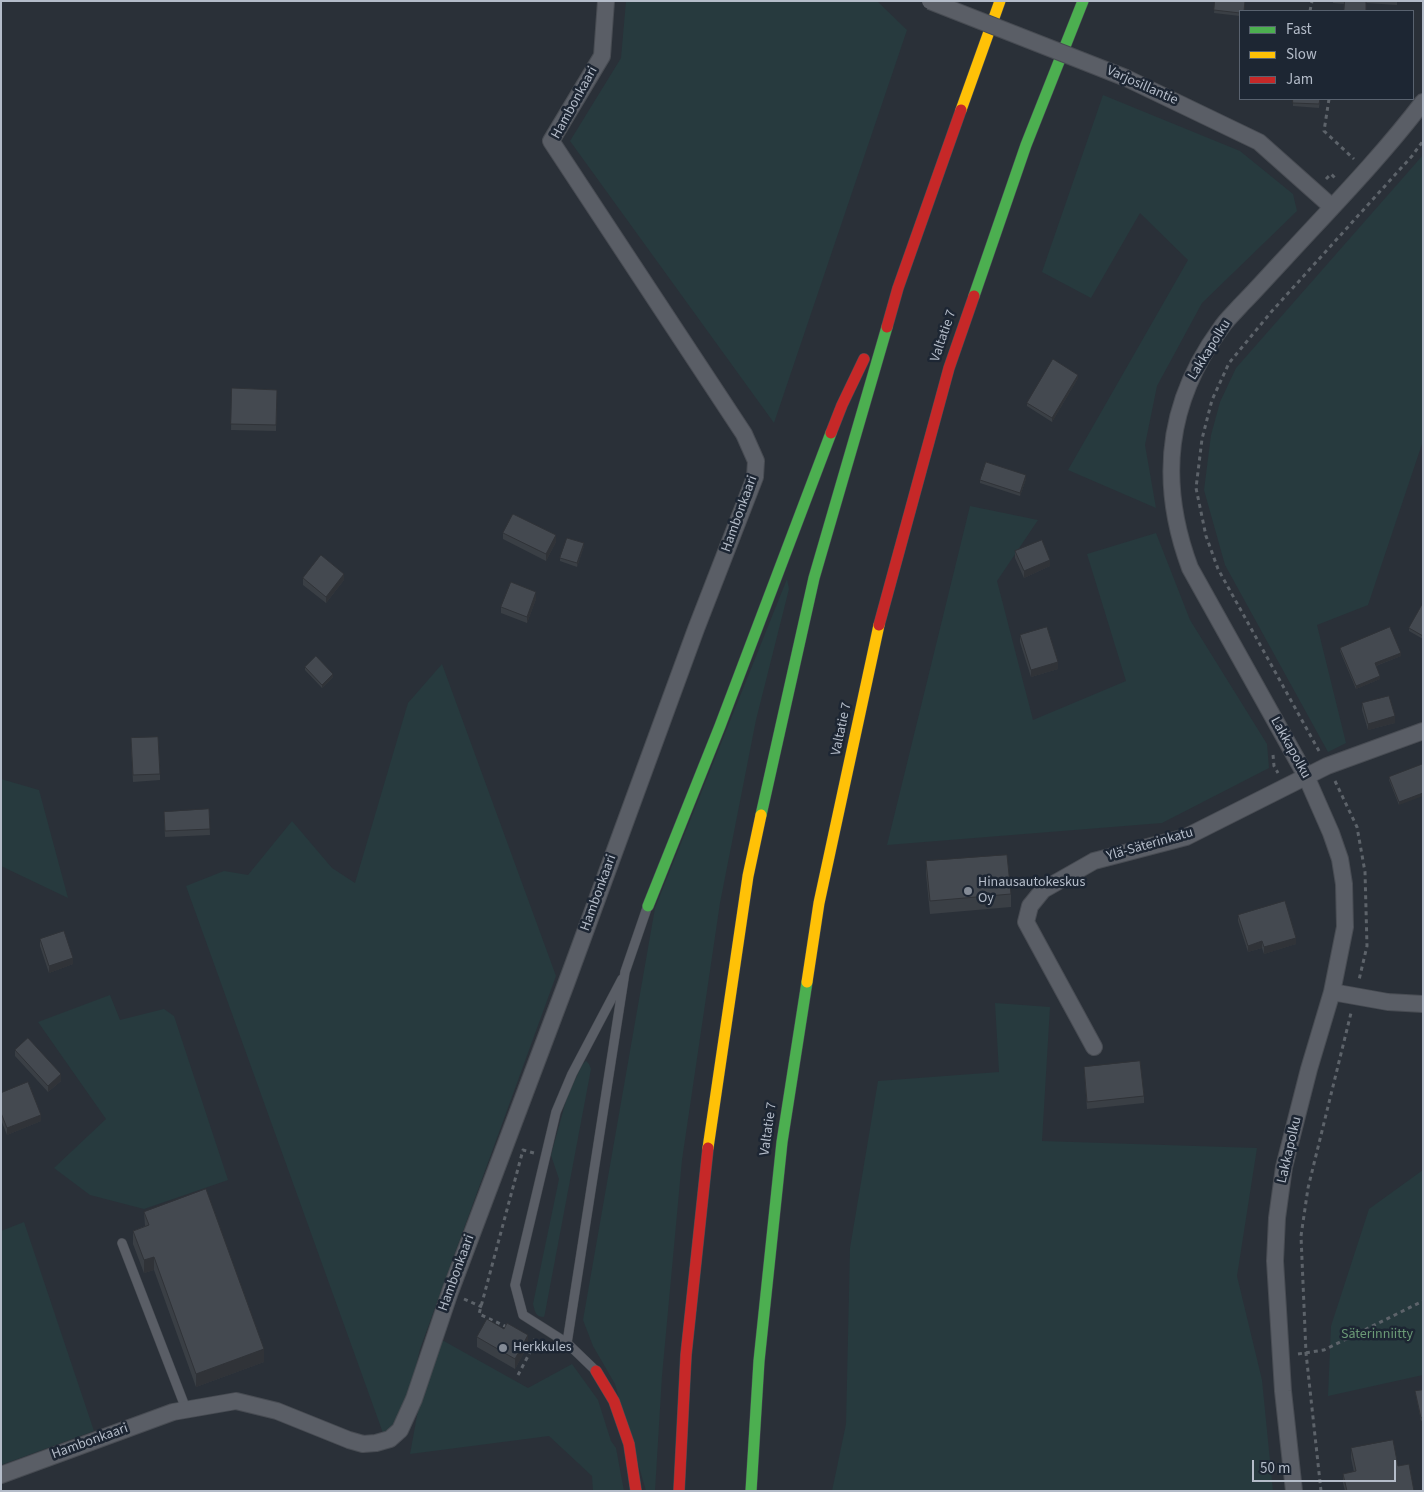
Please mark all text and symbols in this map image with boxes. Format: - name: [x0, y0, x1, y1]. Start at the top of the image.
- legend: [1239, 10, 1414, 100]
- text: Fast: [1286, 19, 1312, 40]
- text: Slow: [1286, 44, 1317, 65]
- street label: Varjosillantie: [1104, 63, 1180, 109]
- street label: Hambonkaari: [548, 64, 602, 142]
- text: Jam: [1286, 69, 1313, 90]
- street label: Valtatie 7: [927, 308, 961, 364]
- street label: Lakkapolku: [1185, 317, 1235, 383]
- street label: Hambonkaari: [718, 474, 762, 554]
- street label: Valtatie 7: [828, 701, 856, 757]
- street label: Lakkapolku: [1266, 714, 1314, 782]
- street label: Ylä-Säterinkatu: [1105, 825, 1195, 865]
- street label: Hambonkaari: [577, 853, 621, 933]
- place label: Hinausautokeskus Oy: [978, 875, 1085, 908]
- marker: Hinausautokeskus Oy: [962, 885, 974, 897]
- street label: Valtatie 7: [757, 1101, 781, 1157]
- street label: Lakkapolku: [1274, 1115, 1306, 1185]
- street label: Hambonkaari: [435, 1233, 479, 1313]
- park label: Säterinniitty: [1341, 1327, 1413, 1343]
- place label: Herkkules: [513, 1340, 572, 1356]
- marker: Herkkules: [497, 1342, 509, 1354]
- street label: Hambonkaari: [50, 1420, 130, 1464]
- scale bar: [1254, 1450, 1398, 1482]
- text: 50 m: [1260, 1458, 1290, 1479]

